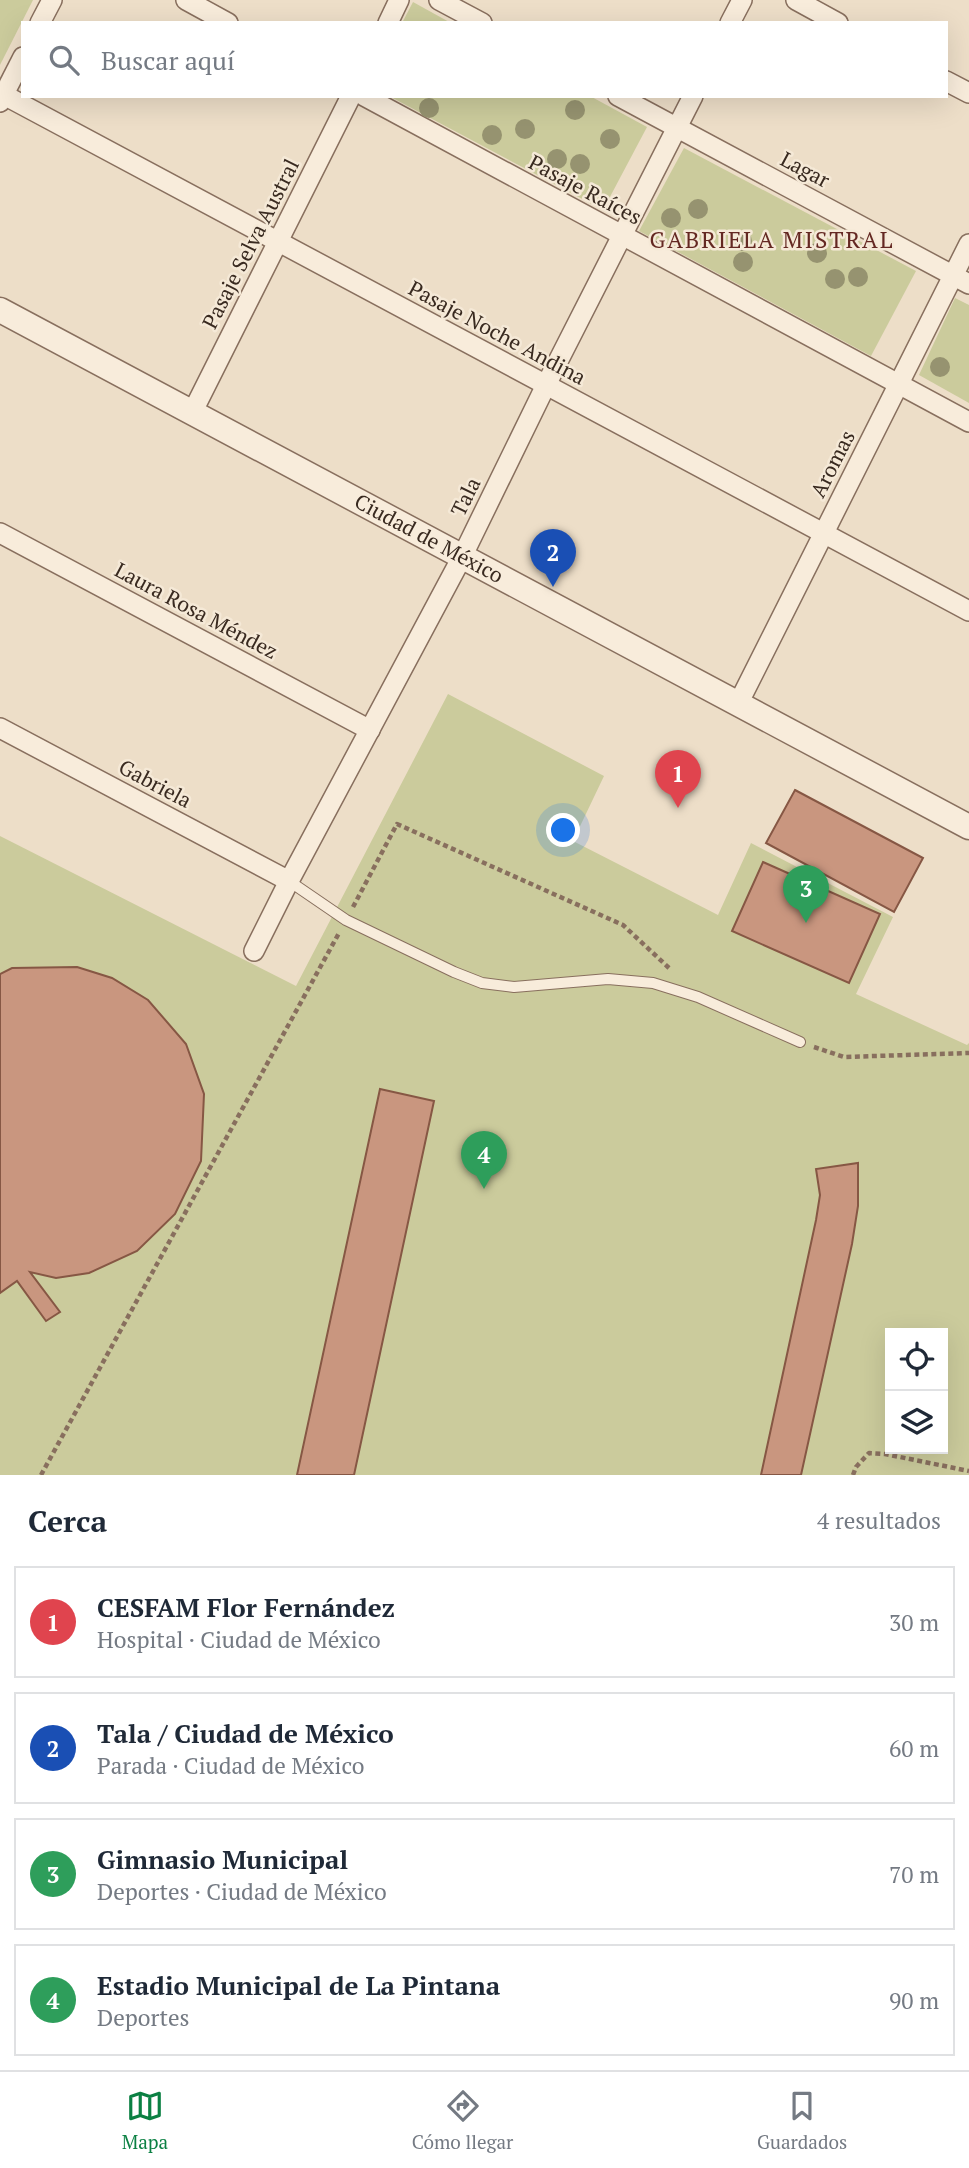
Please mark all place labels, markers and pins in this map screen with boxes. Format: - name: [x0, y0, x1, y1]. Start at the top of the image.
- pin: 2: [530, 529, 576, 587]
- pin: 1: [655, 750, 701, 808]
- pin: 3: [783, 865, 829, 923]
- pin: 4: [461, 1131, 507, 1189]

